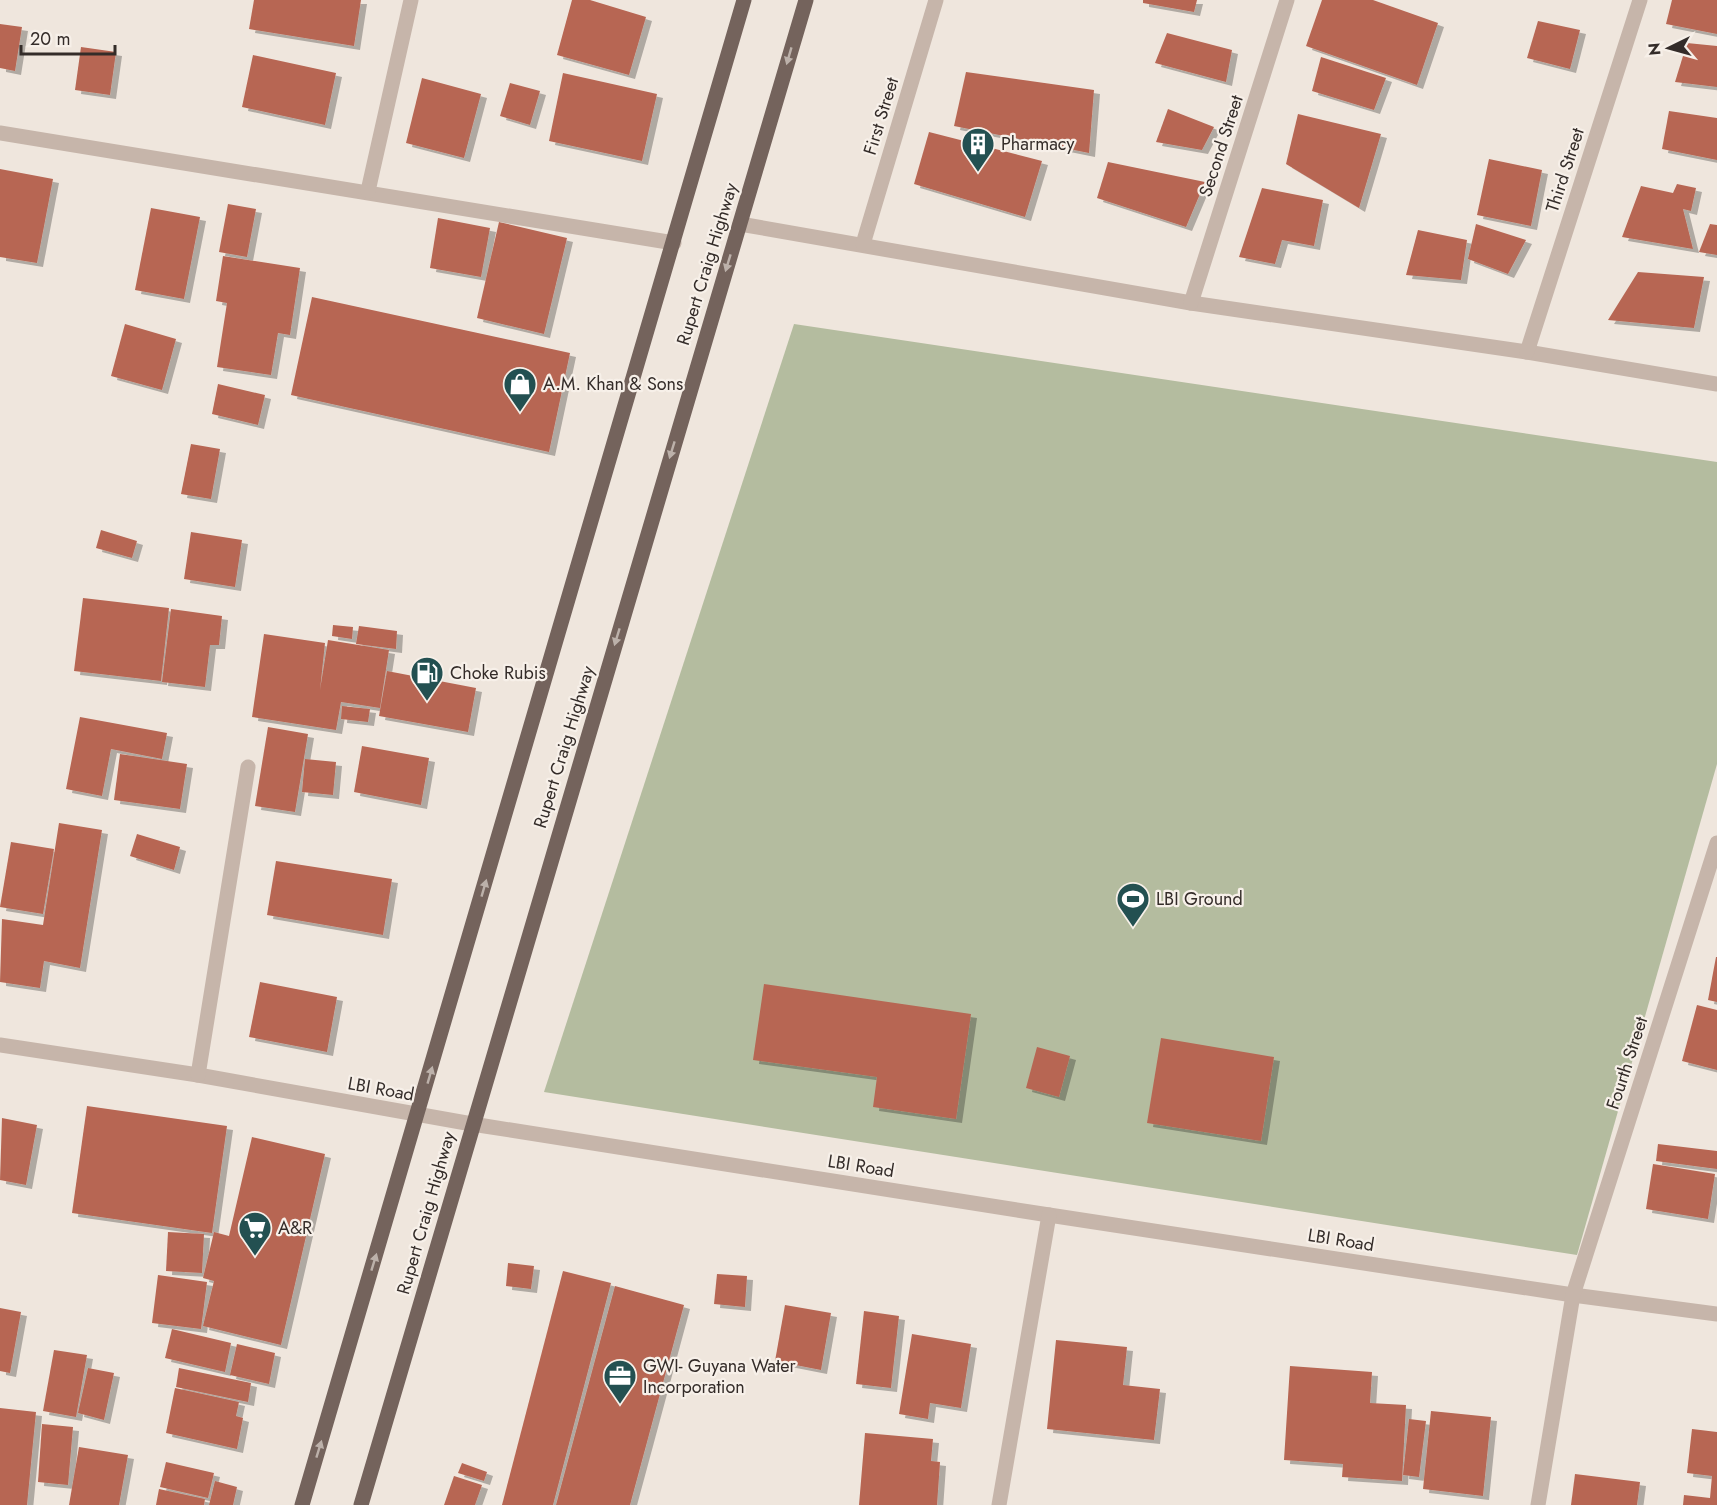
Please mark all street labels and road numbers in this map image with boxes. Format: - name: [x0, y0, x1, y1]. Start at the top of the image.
- street label: First Street: [857, 73, 905, 158]
- street label: Second Street: [1192, 91, 1250, 200]
- street label: Third Street: [1539, 124, 1591, 216]
- street label: Rupert Craig Highway: [670, 180, 744, 348]
- street label: Rupert Craig Highway: [527, 663, 601, 831]
- street label: Fourth Street: [1600, 1013, 1654, 1113]
- street label: LBI Road: [346, 1070, 416, 1108]
- street label: Rupert Craig Highway: [390, 1128, 462, 1298]
- street label: LBI Road: [826, 1148, 896, 1184]
- street label: LBI Road: [1306, 1222, 1376, 1258]

